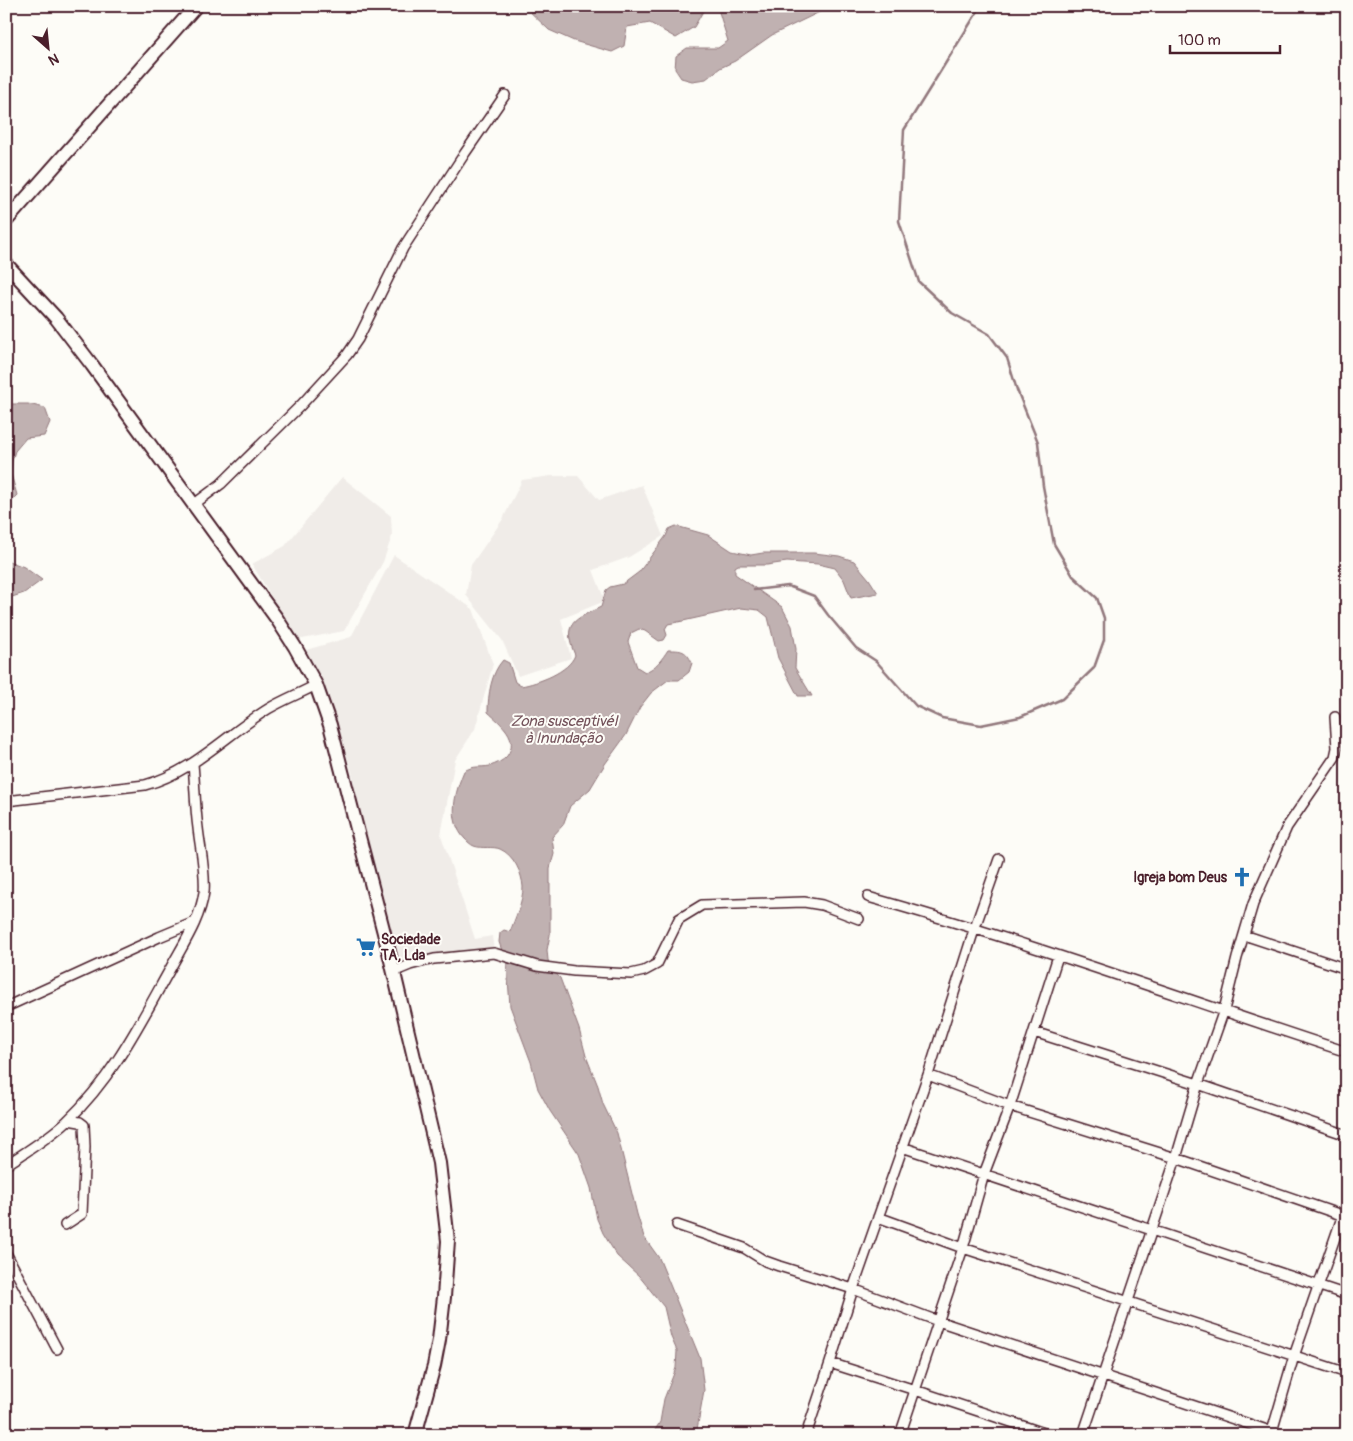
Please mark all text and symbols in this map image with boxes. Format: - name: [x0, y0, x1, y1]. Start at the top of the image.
- north arrow: [22, 22, 72, 72]
- scale bar: [1170, 22, 1280, 54]
- text: 100 m: [1178, 31, 1221, 50]
- text: N: [46, 49, 62, 69]
- water label: Zona susceptivél à Inundação: [511, 712, 619, 748]
- church icon: Igreja bom Deus: [1231, 866, 1253, 888]
- place label: Igreja bom Deus: [1133, 869, 1228, 886]
- place label: Sociedade TA, Lda: [380, 931, 442, 964]
- supermarket icon: Sociedade TA, Lda: [355, 936, 377, 958]

